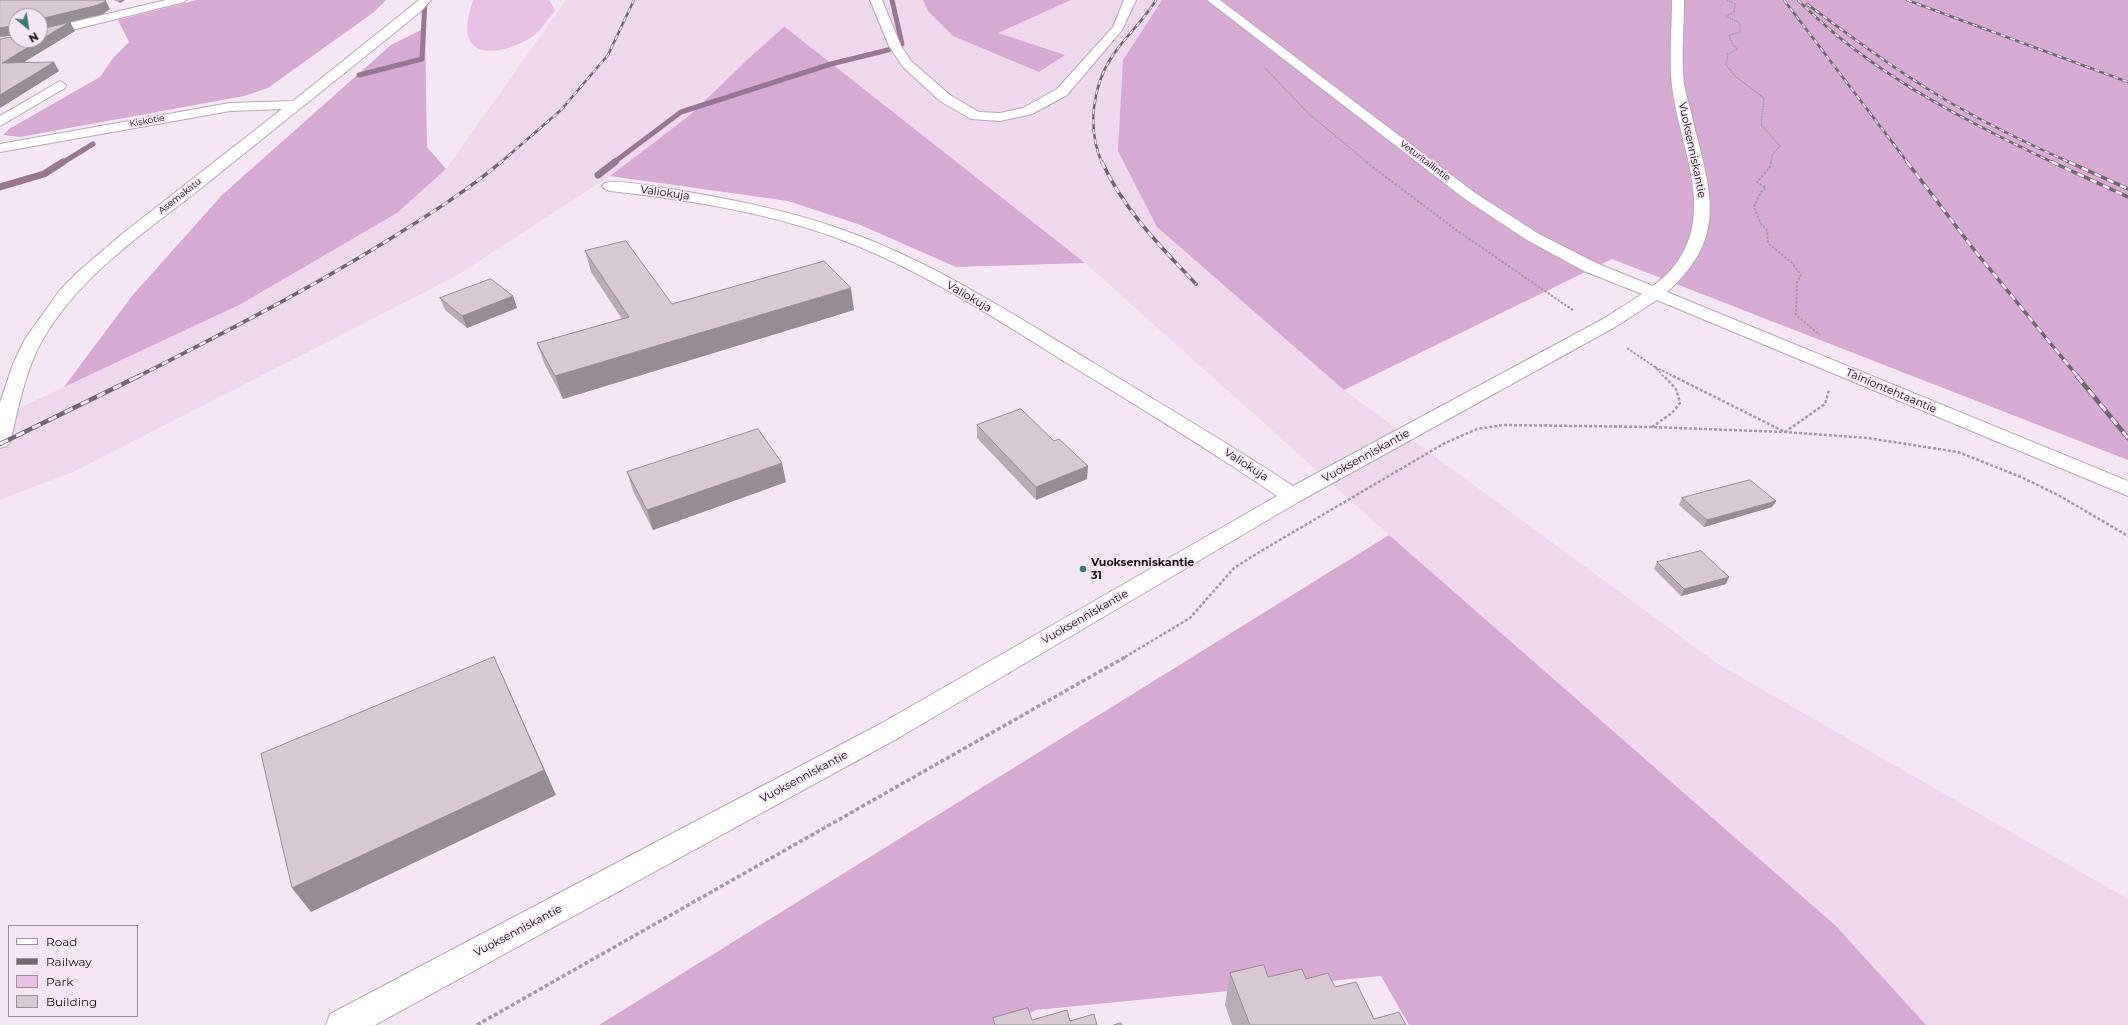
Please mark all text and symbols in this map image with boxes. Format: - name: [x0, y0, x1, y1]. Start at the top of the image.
- north arrow: [8, 8, 48, 48]
- text: N: [26, 29, 41, 46]
- street label: Vuoksenniskantie: [1675, 101, 1709, 199]
- street label: Kiskotie: [129, 113, 165, 129]
- street label: Veturitallintie: [1398, 138, 1452, 184]
- street label: Asemakatu: [156, 176, 204, 216]
- street label: Valiokuja: [639, 183, 691, 203]
- street label: Valiokuja: [944, 279, 994, 315]
- street label: Tainiontehtaantie: [1844, 366, 1938, 416]
- street label: Vuoksenniskantie: [1320, 427, 1412, 485]
- street label: Valiokuja: [1222, 446, 1270, 484]
- place label: Vuoksenniskantie 31: [1091, 556, 1194, 582]
- marker: Vuoksenniskantie 31: [1078, 564, 1088, 574]
- street label: Vuoksenniskantie: [1039, 587, 1131, 647]
- street label: Vuoksenniskantie: [758, 748, 850, 806]
- street label: Vuoksenniskantie: [472, 902, 564, 960]
- legend: [8, 925, 138, 1017]
- text: Road: [46, 934, 77, 949]
- text: Railway: [46, 954, 92, 969]
- text: Park: [46, 974, 73, 989]
- text: Building: [46, 994, 97, 1009]

